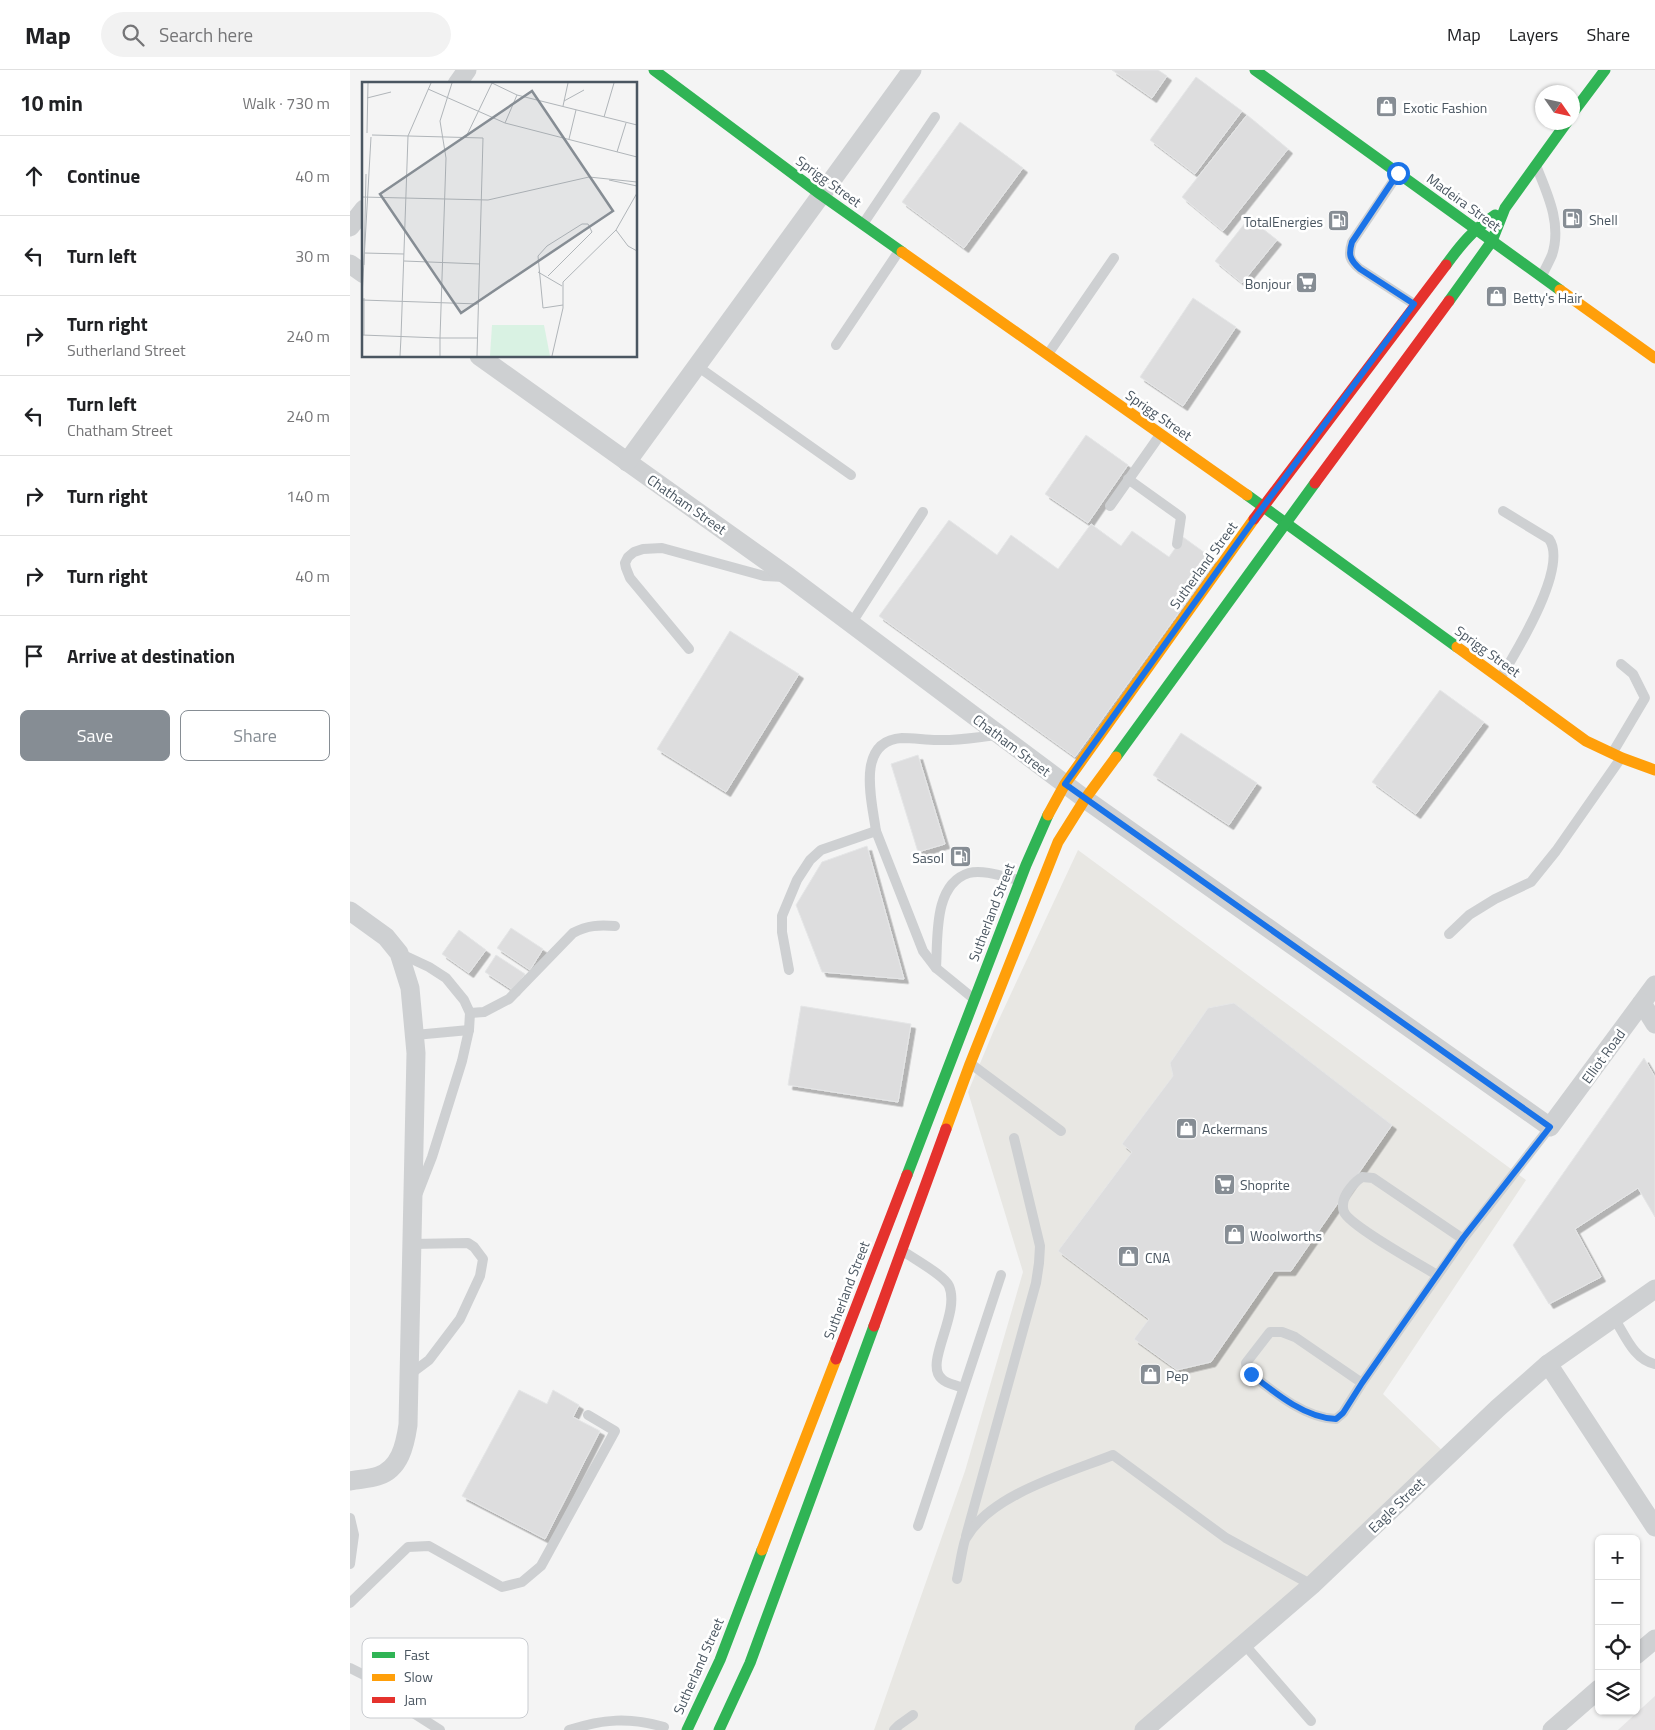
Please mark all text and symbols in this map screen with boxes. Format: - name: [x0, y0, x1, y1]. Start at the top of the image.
- search box: [101, 12, 451, 57]
- text: Map: [25, 17, 71, 53]
- text: Search here: [159, 20, 253, 49]
- icon: search: [119, 21, 147, 49]
- text: Map: [1447, 21, 1481, 48]
- text: Layers: [1509, 21, 1558, 48]
- text: Share: [1586, 21, 1630, 48]
- inset map: [362, 82, 638, 358]
- north arrow: [1535, 85, 1580, 130]
- text: 10 min: [20, 87, 83, 119]
- text: Walk · 730 m: [242, 91, 330, 115]
- shop icon: Exotic Fashion: [1375, 95, 1399, 119]
- place label: Exotic Fashion: [1403, 97, 1487, 118]
- street label: Sprigg Street: [792, 150, 866, 212]
- text: Continue: [67, 161, 140, 190]
- icon: ahead: [20, 162, 48, 190]
- route start: [1387, 162, 1410, 185]
- text: 40 m: [295, 164, 330, 188]
- street label: Madeira Street: [1422, 168, 1506, 236]
- fuel station icon: Shell: [1561, 207, 1585, 231]
- fuel station icon: TotalEnergies: [1327, 209, 1351, 233]
- place label: Shell: [1589, 209, 1618, 230]
- place label: TotalEnergies: [1243, 211, 1323, 232]
- text: Turn left: [67, 241, 137, 270]
- icon: left: [20, 242, 48, 270]
- text: 30 m: [295, 244, 330, 268]
- supermarket icon: Bonjour: [1295, 271, 1319, 295]
- place label: Bonjour: [1245, 273, 1291, 294]
- shop icon: Betty's Hair: [1485, 285, 1509, 309]
- place label: Betty's Hair: [1513, 287, 1582, 308]
- text: Turn right: [67, 309, 148, 338]
- icon: right: [20, 322, 48, 350]
- text: 240 m: [286, 324, 330, 348]
- text: Sutherland Street: [67, 338, 186, 362]
- street label: Sprigg Street: [1122, 384, 1196, 446]
- text: Turn left: [67, 389, 137, 418]
- icon: left: [20, 402, 48, 430]
- text: 240 m: [286, 404, 330, 428]
- text: Chatham Street: [67, 418, 173, 442]
- street label: Chatham Street: [643, 469, 731, 539]
- text: Turn right: [67, 481, 148, 510]
- icon: right: [20, 482, 48, 510]
- text: 140 m: [286, 484, 330, 508]
- street label: Sutherland Street: [1164, 517, 1242, 613]
- text: Turn right: [67, 561, 148, 590]
- icon: right: [20, 562, 48, 590]
- text: 40 m: [295, 564, 330, 588]
- street label: Sprigg Street: [1451, 620, 1525, 682]
- text: Arrive at destination: [67, 641, 235, 670]
- icon: arrive: [20, 642, 48, 670]
- street label: Chatham Street: [969, 709, 1055, 781]
- button: Save: [20, 710, 170, 761]
- button: Share: [180, 710, 330, 761]
- fuel station icon: Sasol: [948, 845, 972, 869]
- place label: Sasol: [912, 847, 944, 868]
- street label: Sutherland Street: [963, 860, 1019, 964]
- street label: Elliot Road: [1576, 1024, 1630, 1088]
- shop icon: Ackermans: [1174, 1116, 1198, 1140]
- place label: Ackermans: [1202, 1118, 1268, 1139]
- supermarket icon: Shoprite: [1212, 1172, 1236, 1196]
- place label: Shoprite: [1240, 1174, 1290, 1195]
- shop icon: Woolworths: [1222, 1223, 1246, 1247]
- place label: Woolworths: [1250, 1225, 1322, 1246]
- street label: Sutherland Street: [818, 1238, 874, 1342]
- shop icon: CNA: [1117, 1245, 1141, 1269]
- place label: CNA: [1145, 1247, 1171, 1268]
- shop icon: Pep: [1138, 1363, 1162, 1387]
- route end: [1240, 1363, 1263, 1386]
- place label: Pep: [1166, 1365, 1189, 1386]
- street label: Eagle Street: [1363, 1473, 1429, 1537]
- map controls: [1595, 1535, 1640, 1715]
- button: +: [1595, 1535, 1640, 1580]
- button: −: [1595, 1580, 1640, 1625]
- street label: Sutherland Street: [667, 1614, 729, 1718]
- button: locate: [1595, 1625, 1640, 1670]
- legend: [362, 1638, 528, 1718]
- text: Fast: [404, 1644, 429, 1665]
- text: Slow: [404, 1666, 433, 1687]
- button: layers: [1595, 1670, 1640, 1715]
- text: Jam: [404, 1689, 427, 1710]

